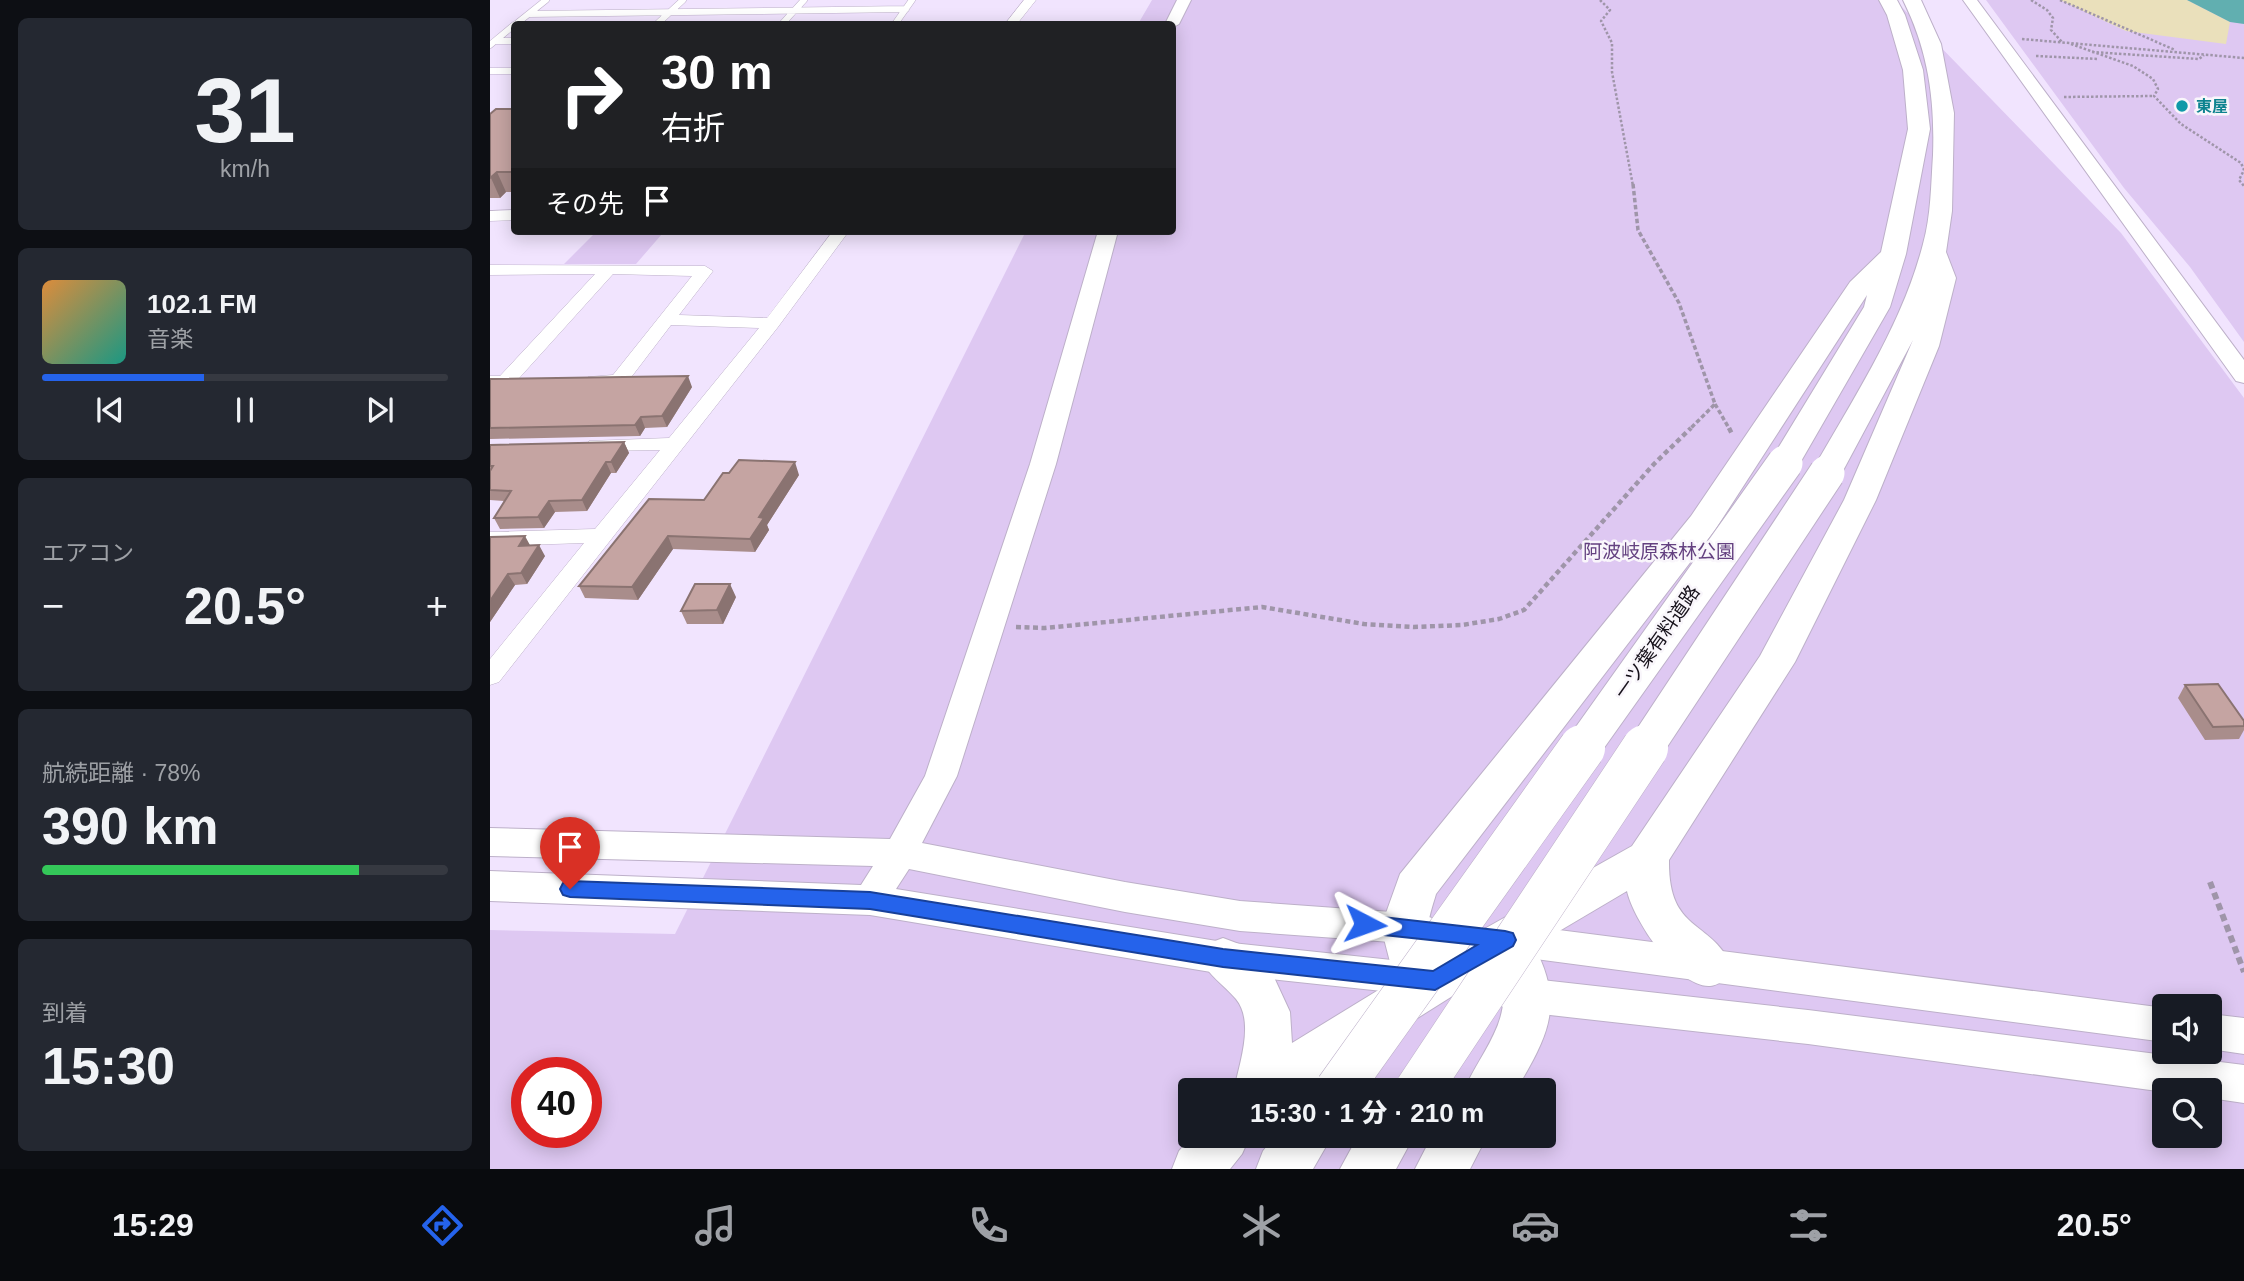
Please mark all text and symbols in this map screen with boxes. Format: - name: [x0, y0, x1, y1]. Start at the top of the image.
- text: 30 m: [661, 45, 773, 99]
- icon: right: [546, 49, 637, 140]
- text: 31: [194, 60, 296, 161]
- marker: 東屋: [2174, 98, 2190, 114]
- place label: 東屋: [2196, 98, 2228, 115]
- text: 右折: [661, 110, 725, 146]
- text: km/h: [220, 156, 270, 182]
- icon: arrive: [638, 182, 676, 220]
- text: その先: [546, 189, 624, 219]
- text: 102.1 FM: [147, 289, 257, 319]
- text: 音楽: [147, 326, 193, 352]
- icon: previous: [91, 391, 129, 429]
- icon: pause: [226, 391, 264, 429]
- icon: next: [361, 391, 399, 429]
- text: エアコン: [42, 540, 134, 566]
- park label: 阿波岐原森林公園: [1583, 541, 1735, 562]
- text: 20.5°: [184, 577, 306, 635]
- street label: 一ツ葉有料道路: [1610, 581, 1704, 703]
- text: −: [42, 585, 64, 627]
- text: +: [426, 585, 448, 627]
- text: 航続距離 · 78%: [42, 760, 200, 786]
- text: 390 km: [42, 797, 218, 855]
- pin: [540, 817, 600, 889]
- icon: arrive: [551, 828, 589, 866]
- position arrow: [1328, 887, 1402, 961]
- map controls: [2152, 994, 2222, 1148]
- button: sound: [2152, 994, 2222, 1064]
- text: 到着: [42, 1000, 88, 1026]
- text: 15:30: [42, 1037, 175, 1095]
- speed limit sign: 40: [511, 1057, 602, 1148]
- button: search: [2152, 1078, 2222, 1148]
- text: 15:30 · 1 分 · 210 m: [1250, 1098, 1484, 1128]
- icon: directions: [418, 1201, 467, 1250]
- icon: music: [691, 1201, 740, 1250]
- icon: phone: [964, 1201, 1013, 1250]
- icon: climate: [1237, 1201, 1286, 1250]
- icon: car: [1511, 1201, 1560, 1250]
- icon: filters: [1784, 1201, 1833, 1250]
- text: 15:29: [112, 1207, 194, 1243]
- text: 20.5°: [2057, 1207, 2132, 1243]

